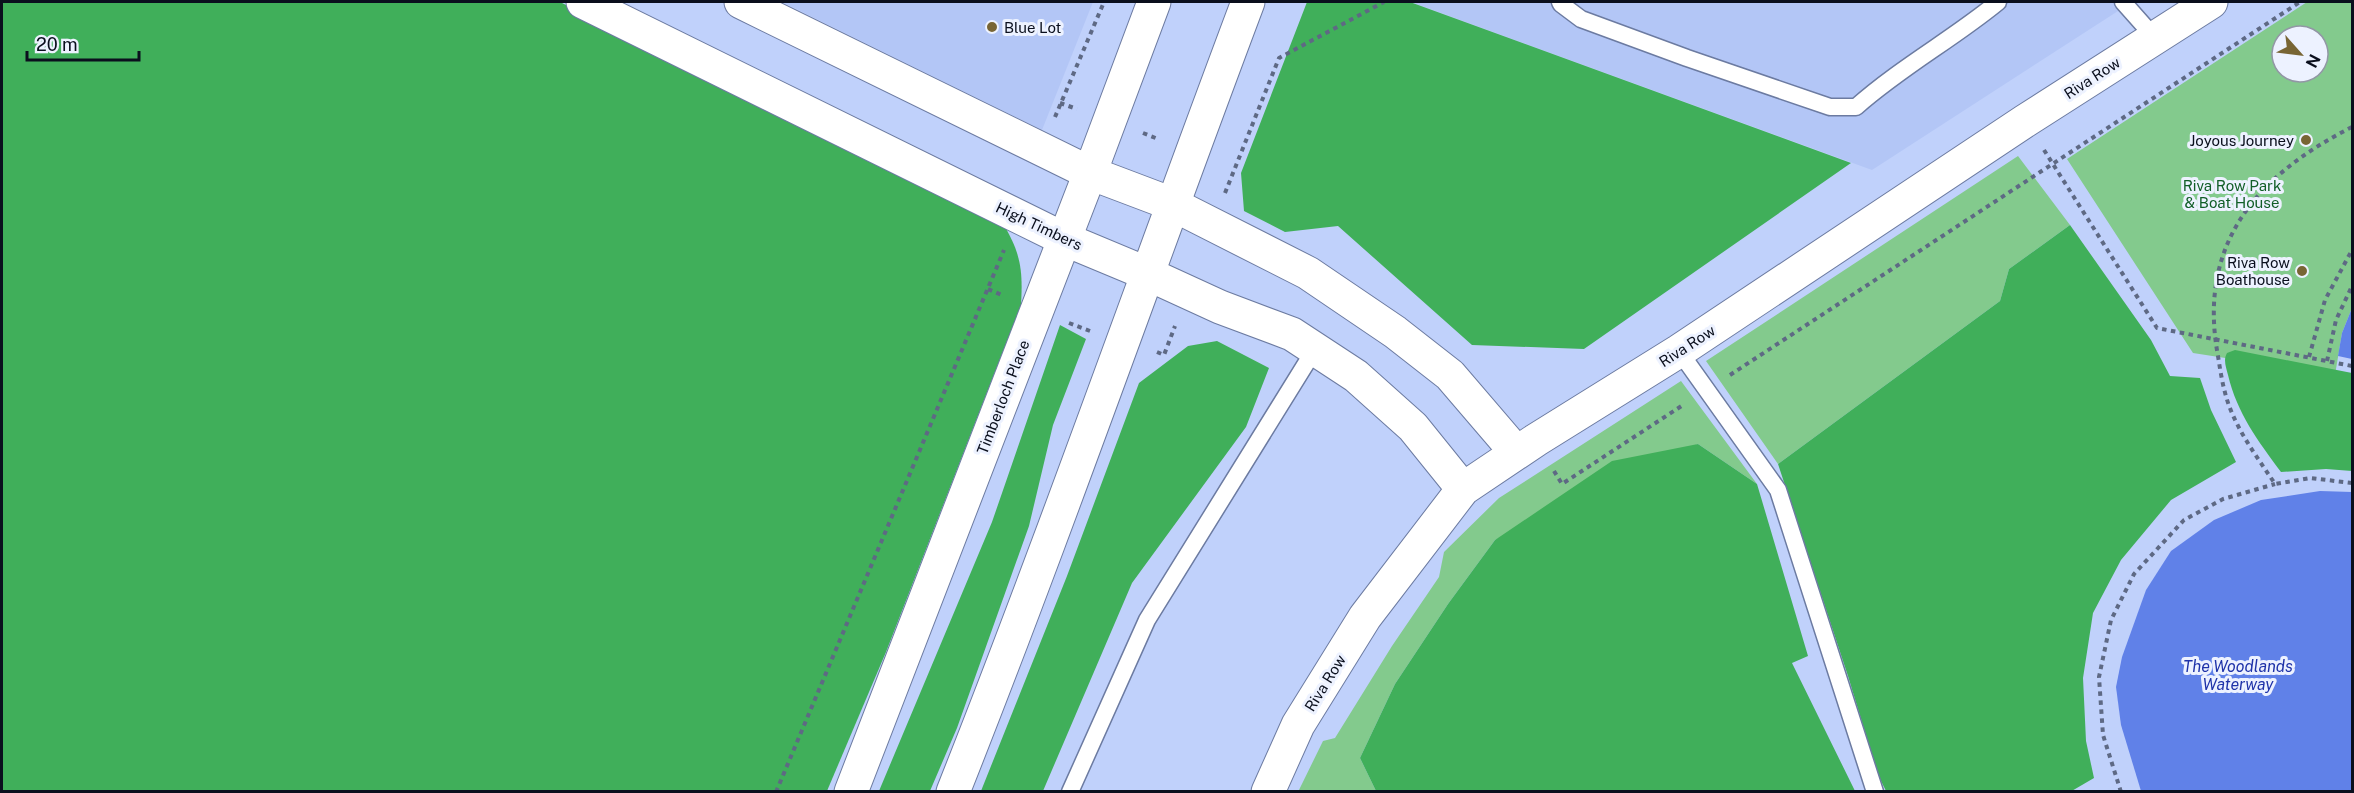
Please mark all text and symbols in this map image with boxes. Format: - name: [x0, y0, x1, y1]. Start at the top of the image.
- place label: Blue Lot: [1004, 19, 1062, 36]
- marker: Blue Lot: [985, 20, 999, 34]
- scale bar: [27, 24, 140, 62]
- north arrow: [2270, 24, 2330, 84]
- text: 20 m: [36, 34, 78, 55]
- text: N: [2301, 51, 2324, 71]
- street label: Riva Row: [2061, 54, 2123, 102]
- place label: Joyous Journey: [2190, 132, 2294, 149]
- marker: Joyous Journey: [2299, 133, 2313, 147]
- park label: Riva Row Park & Boat House: [2183, 177, 2281, 211]
- street label: High Timbers: [993, 199, 1085, 253]
- place label: Riva Row Boathouse: [2216, 254, 2290, 288]
- marker: Riva Row Boathouse: [2295, 264, 2309, 278]
- street label: Riva Row: [1656, 322, 1718, 370]
- street label: Timberloch Place: [973, 338, 1033, 456]
- street label: Riva Row: [1301, 652, 1349, 714]
- water label: The Woodlands Waterway: [2183, 657, 2293, 694]

